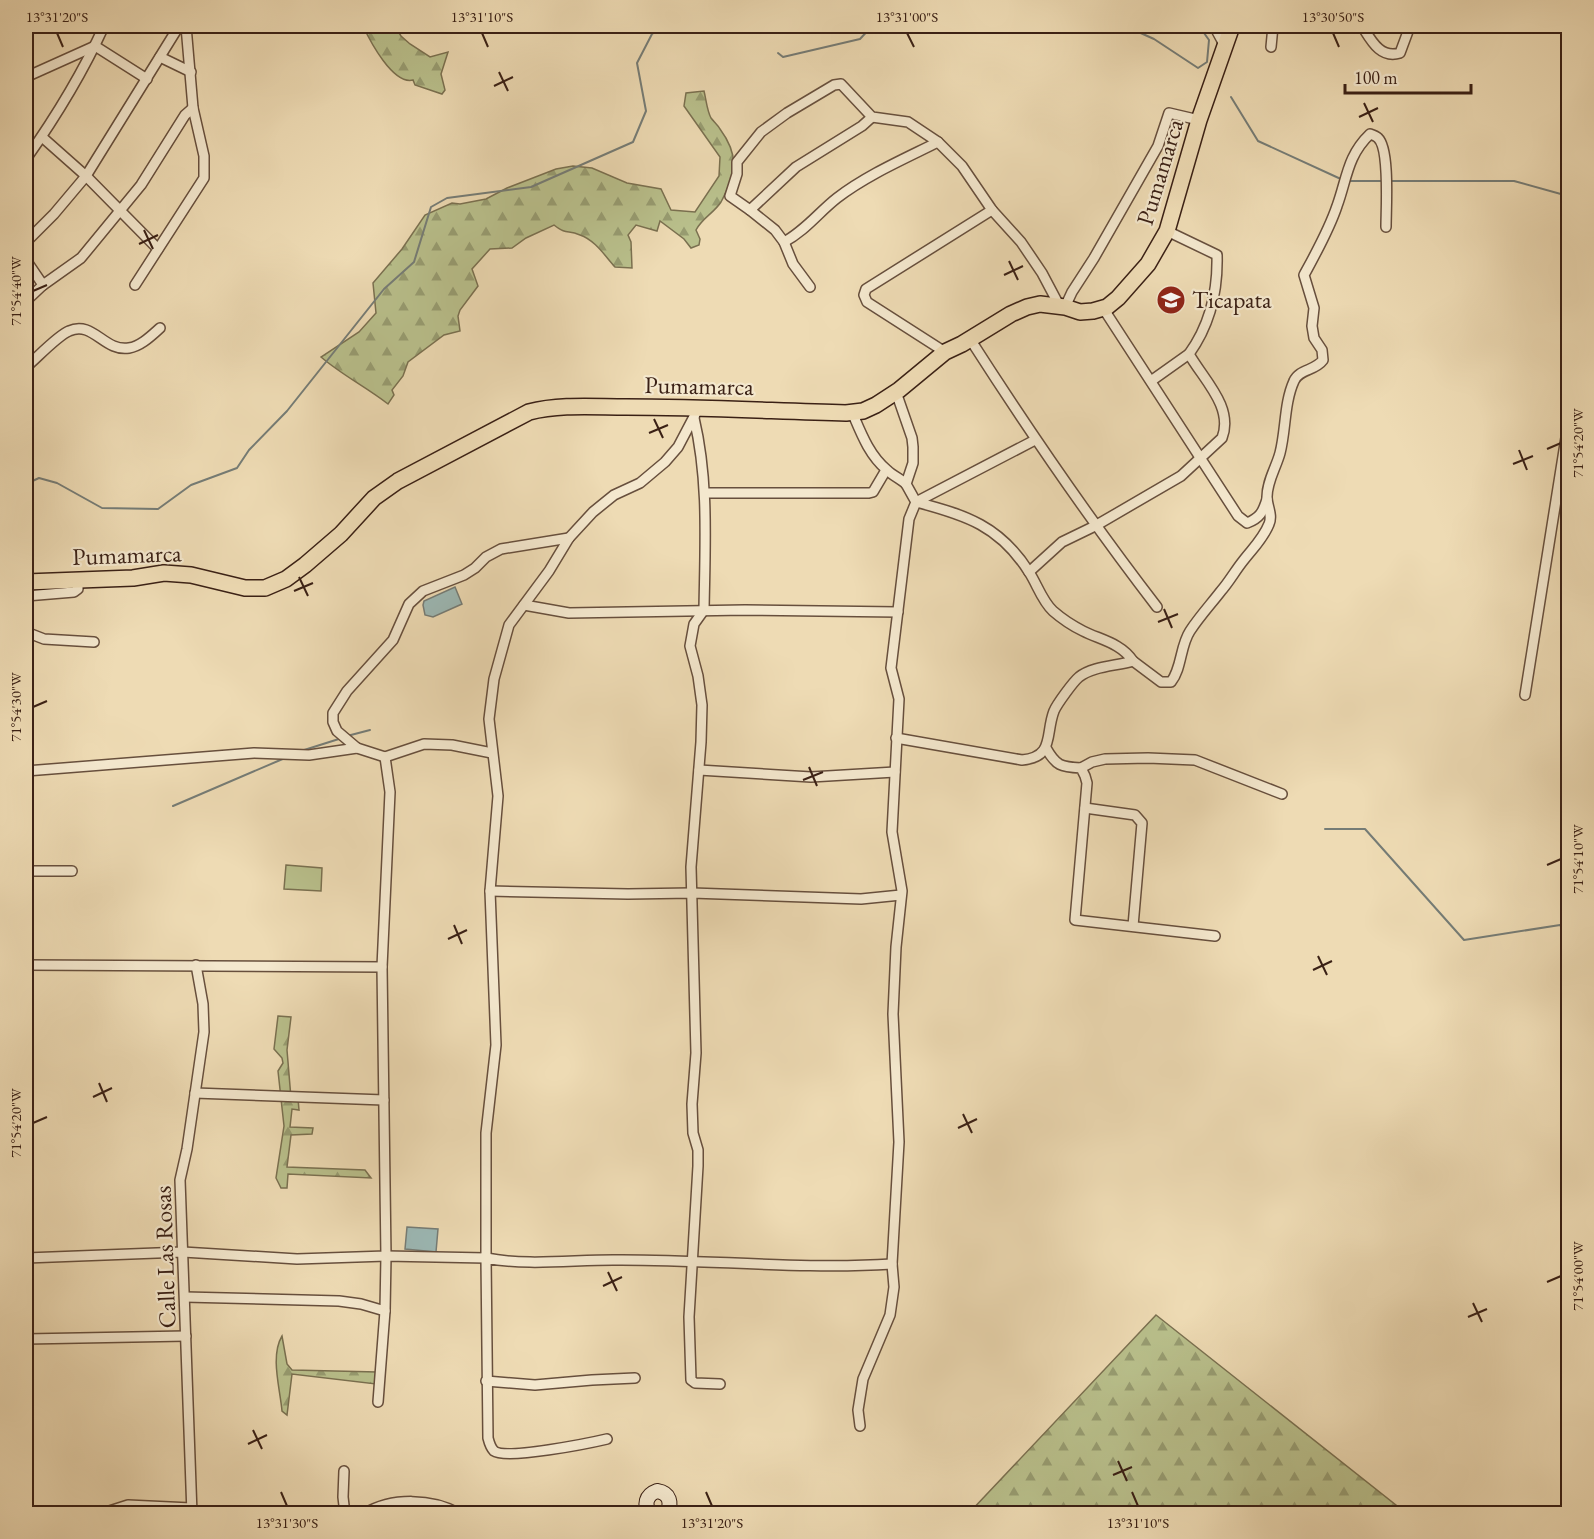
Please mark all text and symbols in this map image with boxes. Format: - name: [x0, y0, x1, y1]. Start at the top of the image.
- text: 13°31'20"S: [26, 7, 88, 26]
- text: 13°31'10"S: [451, 7, 513, 26]
- text: 13°31'00"S: [876, 7, 938, 26]
- text: 13°30'50"S: [1302, 7, 1364, 26]
- scale bar: [1345, 57, 1471, 95]
- text: 100 m: [1354, 66, 1398, 89]
- street label: Pumamarca: [1129, 115, 1190, 229]
- text: 71°54'40"W: [6, 256, 25, 326]
- school or university icon: Ticapata: [1155, 284, 1187, 316]
- place label: Ticapata: [1192, 284, 1272, 315]
- street label: Pumamarca: [644, 369, 754, 402]
- text: 71°54'20"W: [1568, 408, 1587, 478]
- street label: Pumamarca: [72, 537, 183, 572]
- text: 71°54'30"W: [6, 672, 25, 742]
- text: 71°54'10"W: [1568, 824, 1587, 894]
- text: 71°54'20"W: [6, 1088, 25, 1158]
- street label: Calle Las Rosas: [147, 1185, 182, 1329]
- text: 71°54'00"W: [1568, 1241, 1587, 1311]
- text: 13°31'30"S: [256, 1513, 318, 1532]
- text: 13°31'20"S: [681, 1513, 743, 1532]
- text: 13°31'10"S: [1107, 1513, 1169, 1532]

